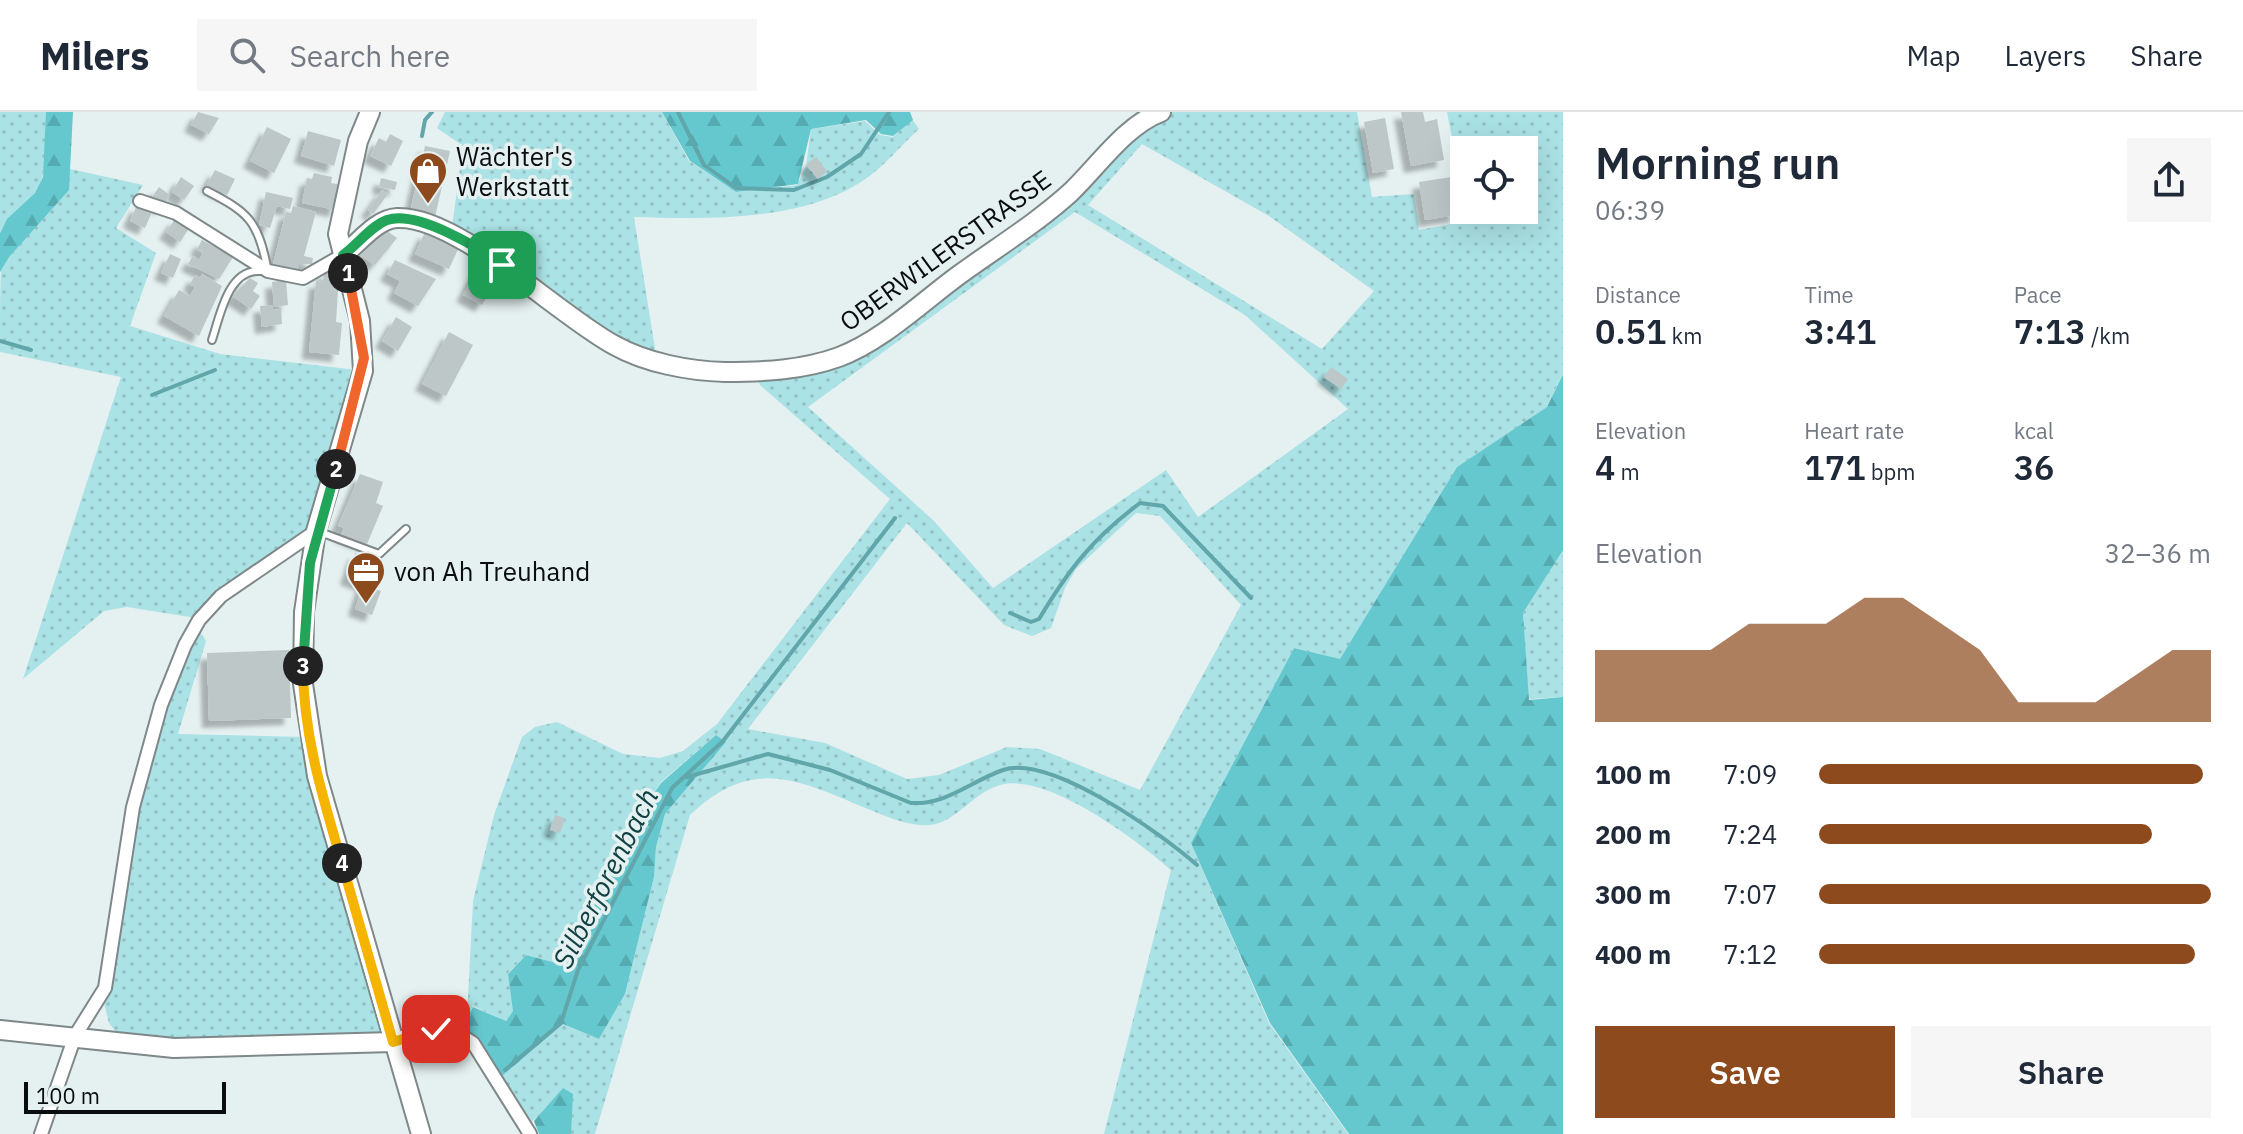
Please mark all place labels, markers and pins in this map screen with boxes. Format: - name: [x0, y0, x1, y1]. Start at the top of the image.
- place label: Wächter's Werkstatt: [456, 139, 573, 203]
- shop icon: Wächter's Werkstatt: [407, 150, 449, 205]
- pin: [468, 231, 536, 299]
- pin: 1: [328, 253, 368, 293]
- pin: 2: [316, 449, 356, 489]
- office icon: von Ah Treuhand: [345, 550, 387, 605]
- place label: von Ah Treuhand: [394, 554, 590, 588]
- pin: 3: [283, 646, 323, 686]
- pin: 4: [322, 843, 362, 883]
- pin: [402, 995, 470, 1063]

